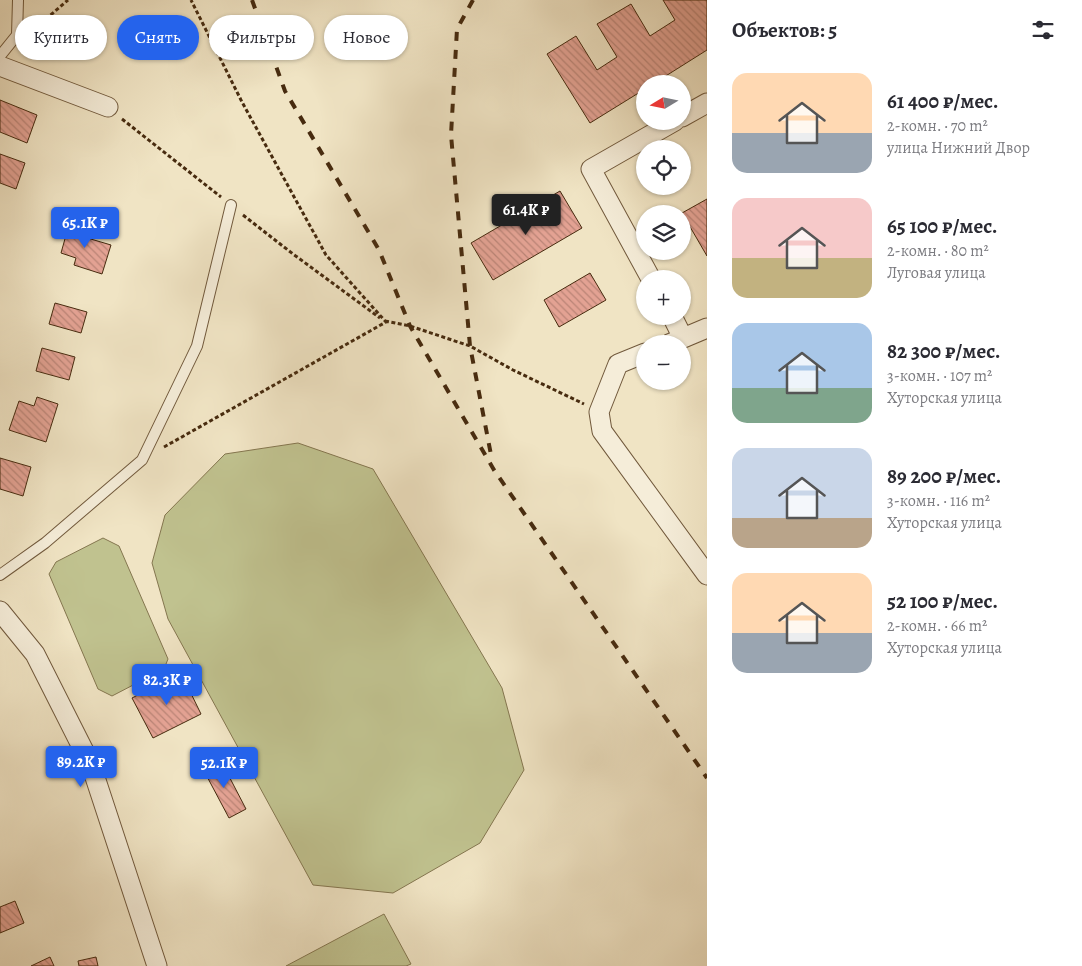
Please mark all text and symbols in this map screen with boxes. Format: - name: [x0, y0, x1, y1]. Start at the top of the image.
- chip: Купить: [15, 15, 107, 60]
- chip: Снять: [117, 15, 199, 60]
- chip: Фильтры: [209, 15, 314, 60]
- chip: Новое: [324, 15, 408, 60]
- text: Объектов: 5: [732, 16, 837, 44]
- icon: filters: [1029, 16, 1057, 44]
- north arrow: [636, 75, 691, 130]
- map controls: [636, 75, 691, 390]
- text: 61 400 ₽/мес.: [887, 87, 999, 115]
- icon: home: [772, 93, 832, 153]
- text: 2-комн. · 70 m²: [887, 115, 988, 137]
- text: улица Нижний Двор: [887, 137, 1030, 159]
- button: locate: [636, 140, 691, 195]
- pin: 61.4K ₽: [480, 194, 572, 236]
- text: 61.4K ₽: [503, 199, 549, 221]
- button: layers: [636, 205, 691, 260]
- pin: 65.1K ₽: [39, 206, 131, 249]
- text: 65.1K ₽: [62, 212, 108, 234]
- text: 65 100 ₽/мес.: [887, 212, 998, 240]
- icon: home: [772, 218, 832, 278]
- text: 2-комн. · 80 m²: [887, 240, 989, 262]
- text: Луговая улица: [887, 262, 986, 284]
- button: +: [636, 270, 691, 325]
- button: −: [636, 335, 691, 390]
- text: 82 300 ₽/мес.: [887, 337, 1001, 365]
- icon: home: [772, 343, 832, 403]
- text: 3-комн. · 107 m²: [887, 365, 992, 387]
- text: Хуторская улица: [887, 387, 1002, 409]
- text: 89 200 ₽/мес.: [887, 462, 1001, 490]
- icon: home: [772, 468, 832, 528]
- text: 3-комн. · 116 m²: [887, 490, 990, 512]
- text: Хуторская улица: [887, 512, 1002, 534]
- text: 52 100 ₽/мес.: [887, 587, 998, 615]
- icon: home: [772, 593, 832, 653]
- text: 2-комн. · 66 m²: [887, 615, 987, 637]
- text: Хуторская улица: [887, 637, 1002, 659]
- pin: 82.3K ₽: [121, 664, 213, 706]
- text: 82.3K ₽: [143, 669, 191, 691]
- pin: 89.2K ₽: [35, 746, 127, 788]
- pin: 52.1K ₽: [178, 746, 270, 789]
- text: 89.2K ₽: [57, 751, 105, 773]
- text: 52.1K ₽: [201, 752, 247, 774]

